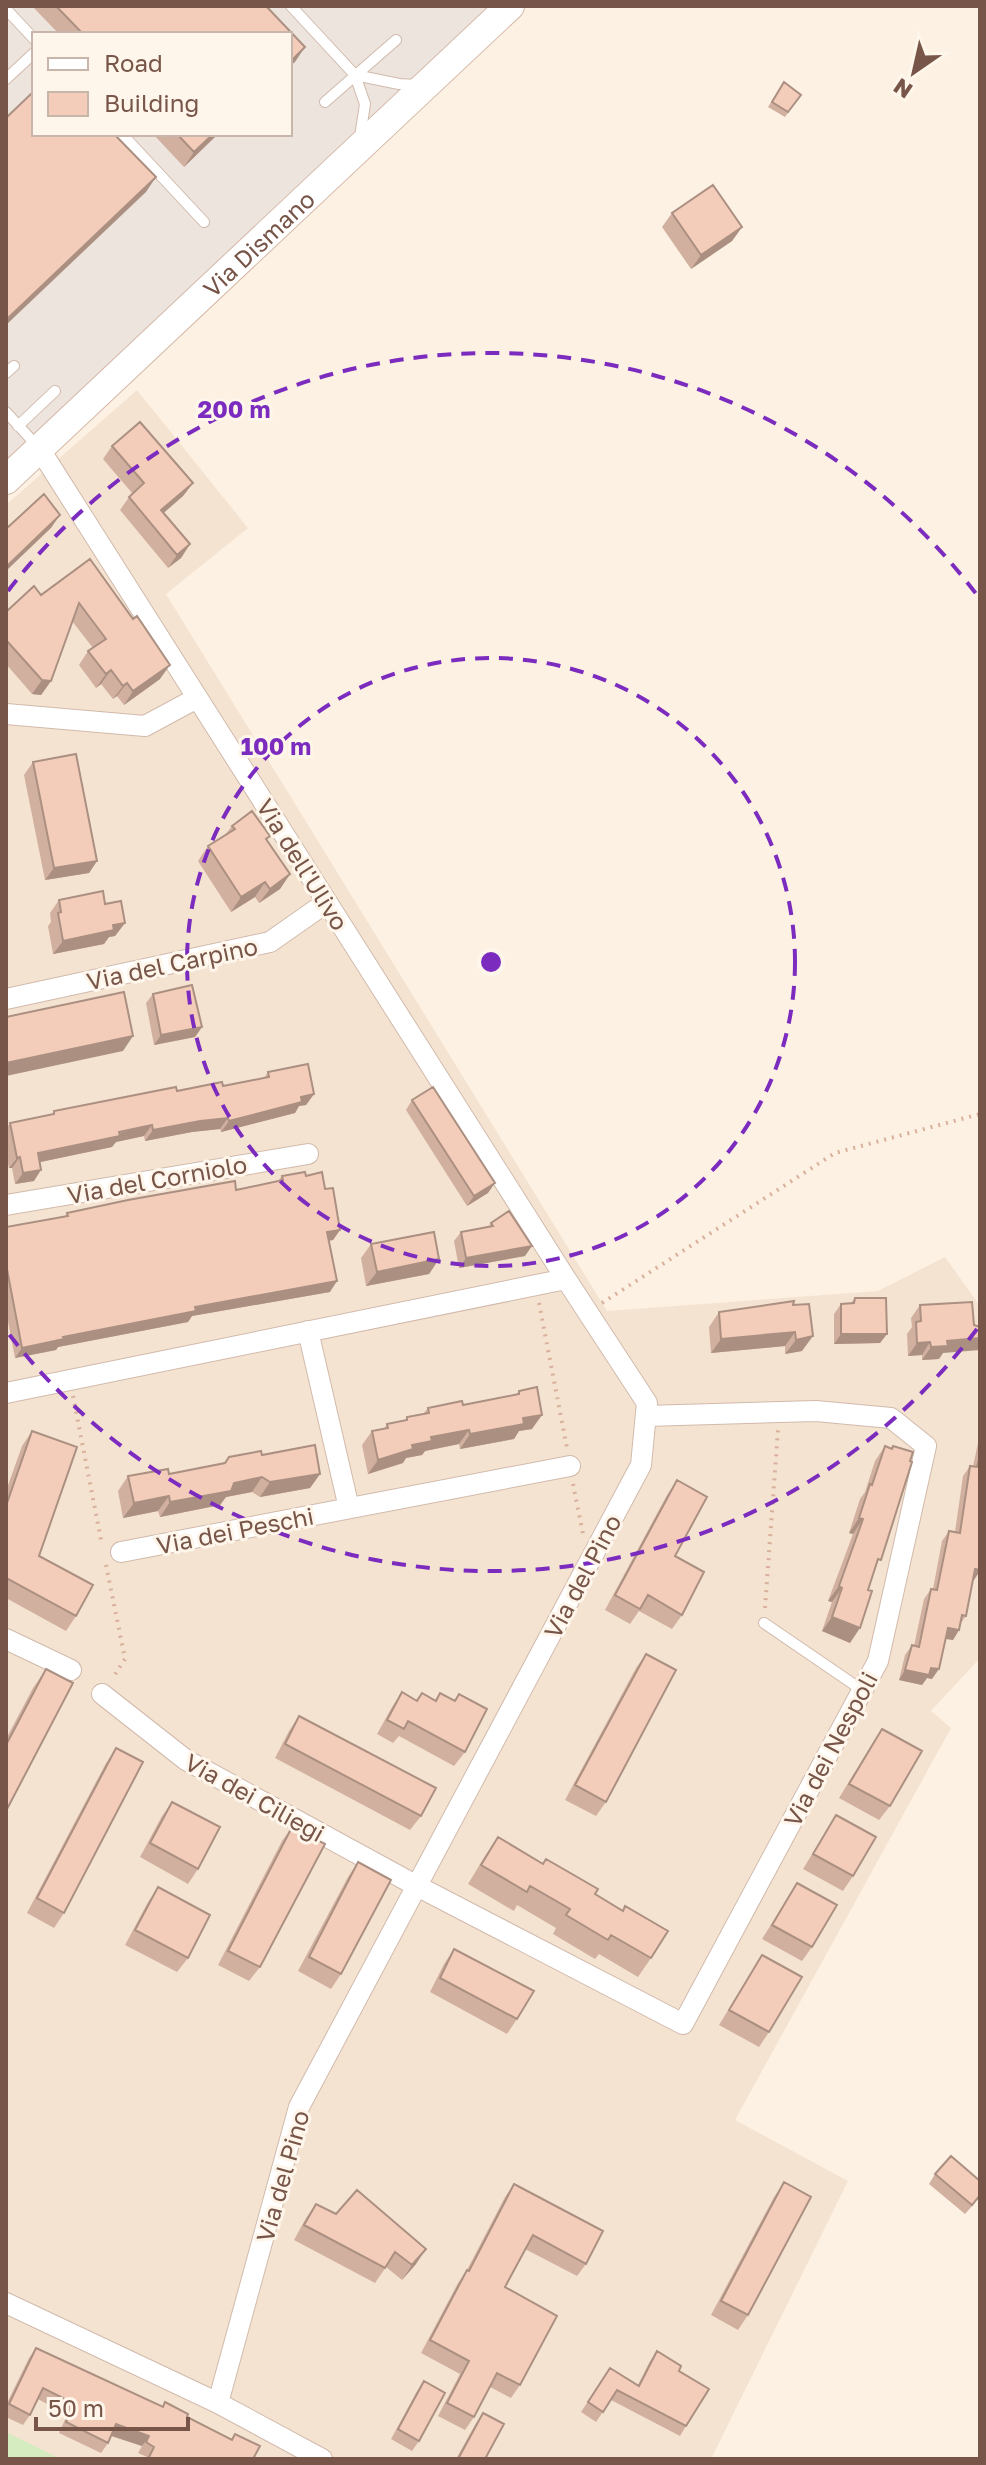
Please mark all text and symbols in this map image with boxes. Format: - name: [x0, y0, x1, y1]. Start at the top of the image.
- legend: [32, 32, 292, 136]
- north arrow: [874, 32, 954, 112]
- text: Road: [104, 48, 163, 77]
- text: N: [888, 73, 917, 105]
- text: Building: [104, 88, 199, 117]
- street label: Via Dismano: [196, 184, 320, 302]
- text: 200 m: [198, 394, 270, 423]
- text: 100 m: [241, 731, 311, 760]
- street label: Via dell'Ulivo: [251, 793, 355, 935]
- street label: Via del Carpino: [84, 931, 260, 995]
- centre of rings: [477, 948, 505, 976]
- street label: Via del Corniolo: [65, 1149, 249, 1209]
- street label: Via dei Peschi: [154, 1501, 316, 1559]
- street label: Via del Pino: [537, 1509, 627, 1643]
- street label: Via dei Nespoli: [777, 1667, 883, 1831]
- street label: Via dei Ciliegi: [180, 1747, 330, 1847]
- street label: Via del Pino: [249, 2107, 315, 2245]
- scale bar: [36, 2381, 188, 2431]
- text: 50 m: [48, 2393, 104, 2422]

